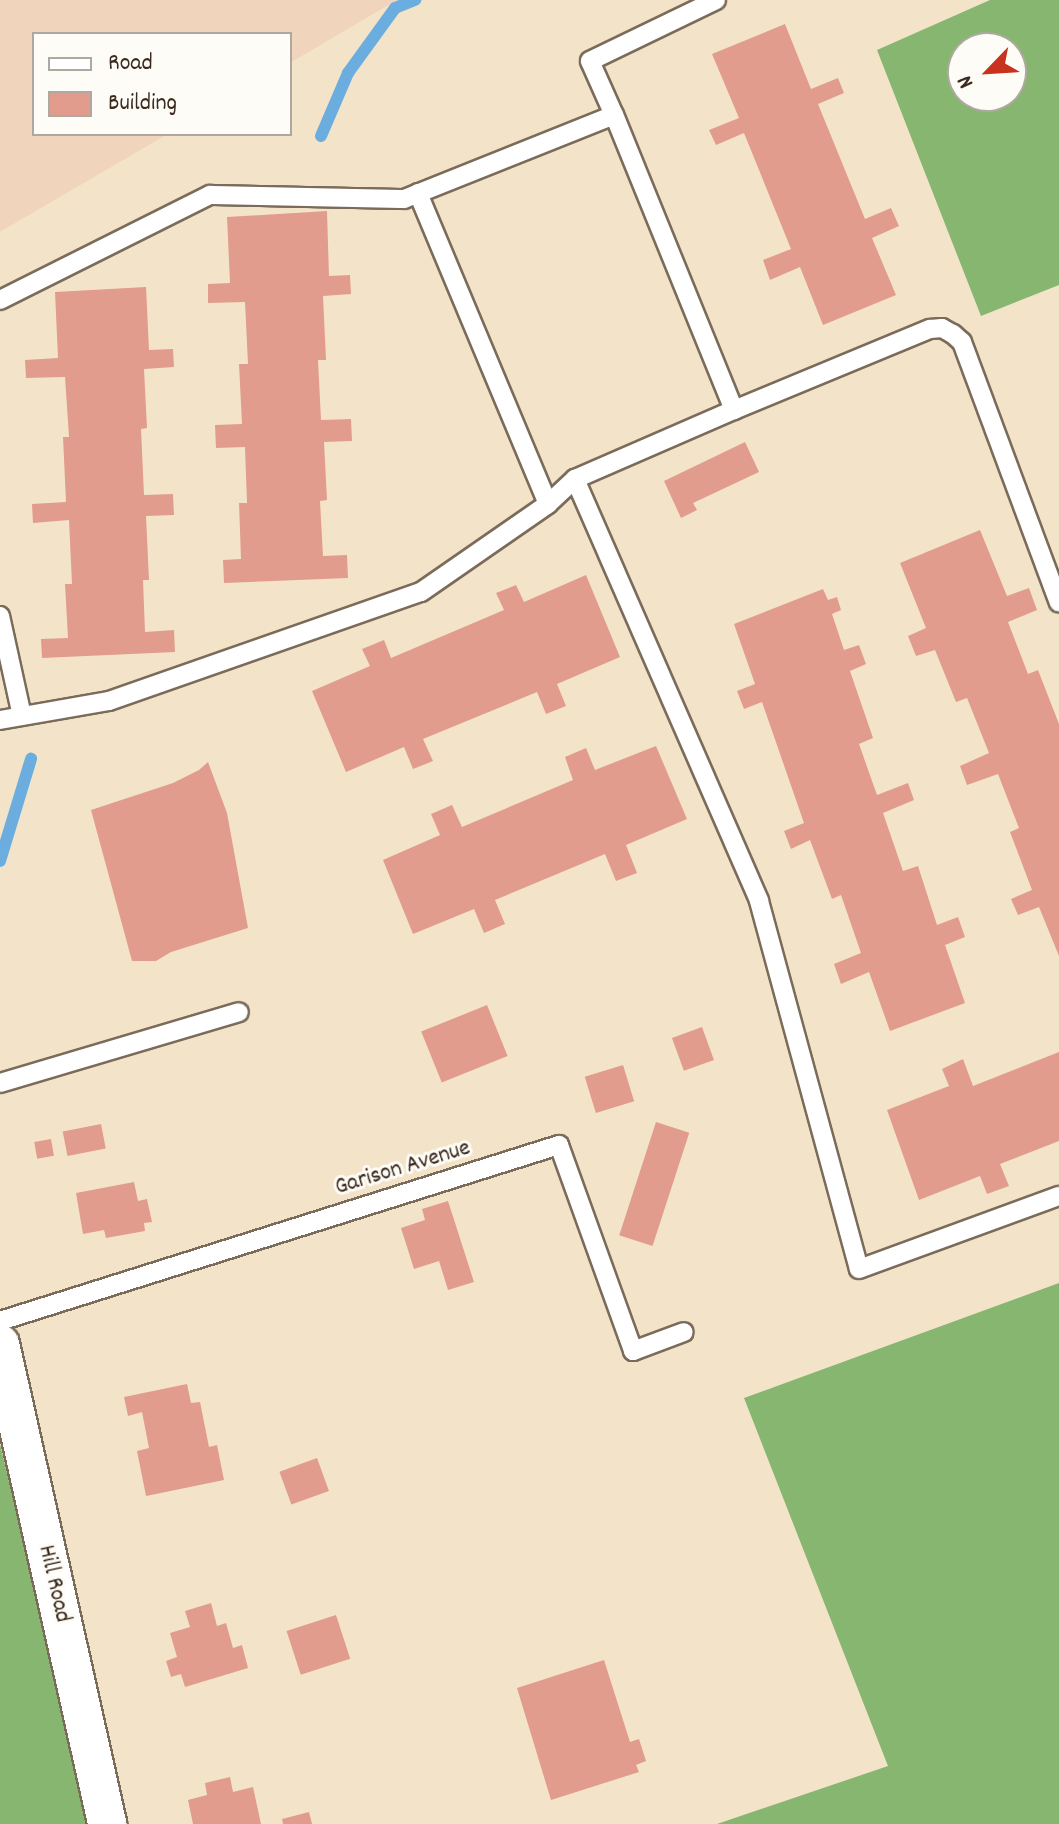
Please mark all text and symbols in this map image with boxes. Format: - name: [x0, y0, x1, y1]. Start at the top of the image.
- legend: [32, 32, 292, 136]
- north arrow: [947, 32, 1027, 112]
- text: Road: [108, 47, 153, 81]
- text: N: [950, 70, 983, 93]
- text: Building: [108, 87, 177, 121]
- street label: Garison Avenue: [332, 1135, 474, 1203]
- street label: Hill Road: [30, 1543, 76, 1625]

